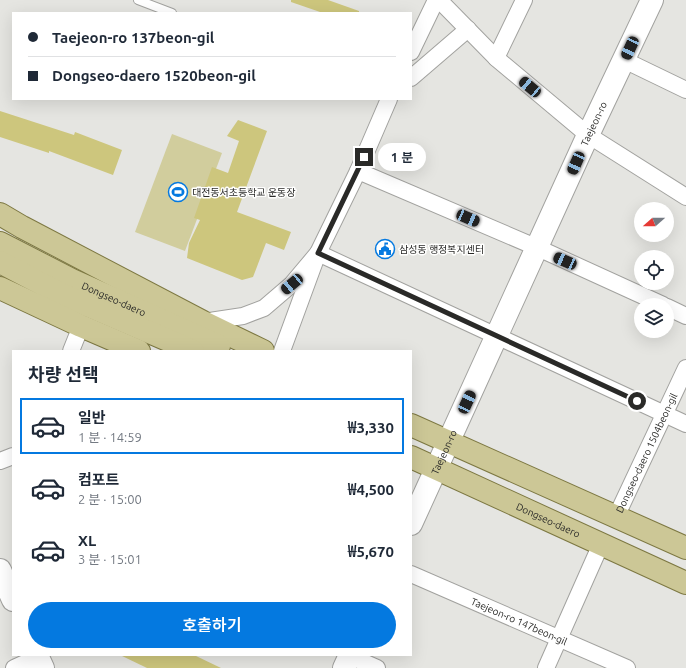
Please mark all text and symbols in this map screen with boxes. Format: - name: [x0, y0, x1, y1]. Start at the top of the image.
- text: Taejeon-ro 137beon-gil: [52, 29, 214, 46]
- car: [619, 35, 641, 61]
- text: Dongseo-daero 1520beon-gil: [52, 67, 256, 84]
- car: [517, 75, 543, 99]
- street label: Taejeon-ro: [579, 100, 609, 148]
- callout: 1 분: [378, 143, 426, 171]
- route end: [355, 148, 373, 166]
- text: 1 분: [391, 150, 413, 164]
- car: [566, 150, 586, 176]
- sports icon: 대전동서초등학교 운동장: [167, 181, 189, 203]
- place label: 대전동서초등학교 운동장: [192, 187, 296, 198]
- north arrow: [634, 202, 674, 242]
- map controls: [634, 202, 674, 338]
- car: [455, 208, 481, 228]
- public building icon: 삼성동 행정복지센터: [374, 238, 396, 260]
- place label: 삼성동 행정복지센터: [399, 244, 484, 255]
- button: locate: [634, 250, 674, 290]
- car: [552, 251, 578, 271]
- car: [279, 272, 305, 296]
- street label: Dongseo-daero: [80, 280, 148, 319]
- button: layers: [634, 298, 674, 338]
- text: 차량 선택: [28, 364, 99, 384]
- car: [456, 389, 478, 415]
- street label: Dongseo-daero 1504beon-gil: [614, 391, 680, 514]
- route start: [628, 392, 646, 410]
- icon: car: [30, 408, 66, 444]
- text: 일반: [78, 409, 106, 426]
- text: ₩3,330: [348, 419, 394, 436]
- street label: Taejeon-ro: [429, 428, 459, 476]
- text: 1 분 · 14:59: [78, 430, 142, 444]
- icon: car: [30, 470, 66, 506]
- text: 컴포트: [78, 471, 119, 488]
- text: ₩4,500: [348, 481, 394, 498]
- text: 2 분 · 15:00: [78, 492, 142, 506]
- street label: Dongseo-daero: [514, 501, 582, 540]
- icon: car: [30, 532, 66, 568]
- text: XL: [78, 532, 96, 549]
- text: ₩5,670: [348, 543, 394, 560]
- text: 3 분 · 15:01: [78, 552, 142, 566]
- street label: Taejeon-ro 147beon-gil: [469, 596, 569, 647]
- button: 호출하기: [28, 602, 396, 648]

